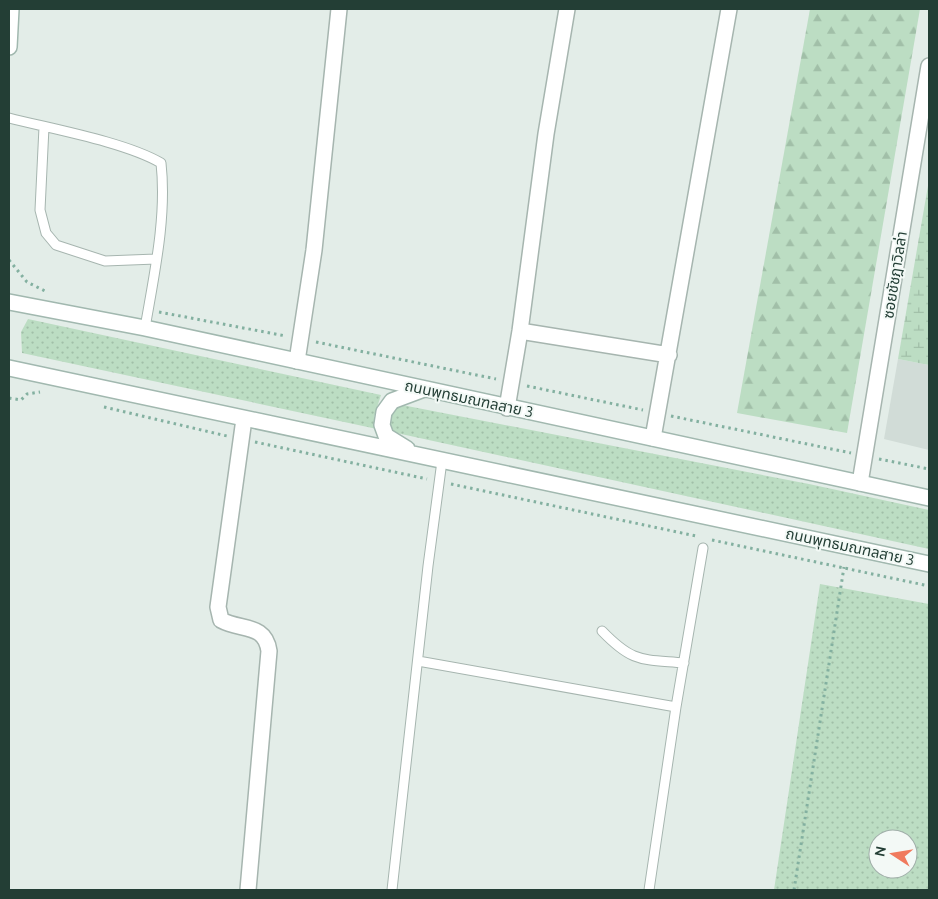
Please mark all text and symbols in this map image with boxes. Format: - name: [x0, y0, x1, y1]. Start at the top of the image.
- street label: ซอยชัชฎาวิลล่า: [879, 230, 910, 320]
- street label: ถนนพุทธมณฑลสาย 3: [403, 377, 535, 421]
- street label: ถนนพุทธมณฑลสาย 3: [784, 525, 916, 569]
- north arrow: [868, 829, 918, 879]
- text: N: [871, 845, 889, 858]

